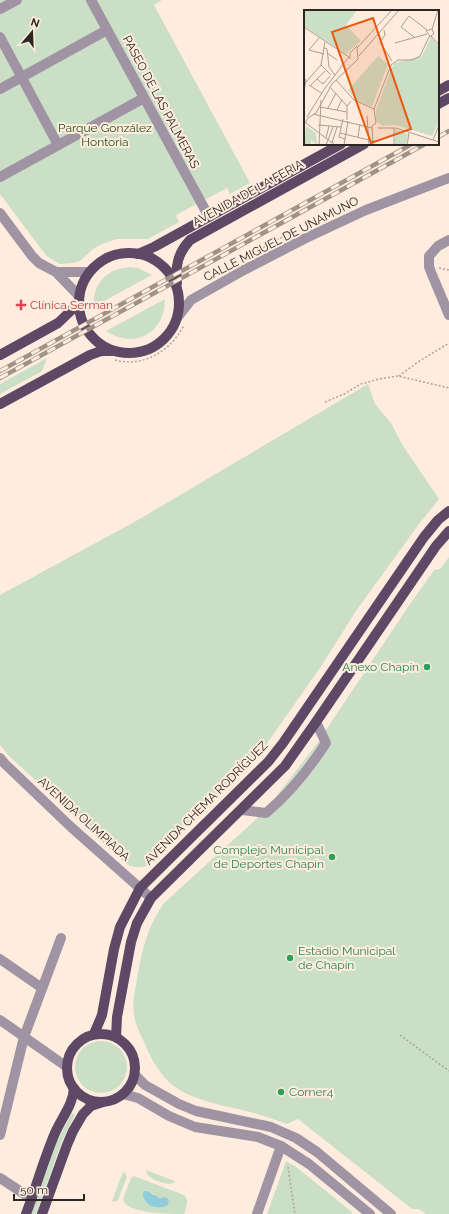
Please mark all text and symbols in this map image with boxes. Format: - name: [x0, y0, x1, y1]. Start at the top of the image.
- inset map: [304, 10, 439, 145]
- north arrow: [12, 12, 52, 52]
- text: N: [29, 16, 41, 31]
- street label: PASEO DE LAS PALMERAS: [120, 33, 202, 171]
- park label: Parque González Hontoria: [58, 121, 152, 149]
- street label: AVENIDA DE LA FERIA: [190, 157, 306, 229]
- street label: CALLE MIGUEL DE UNAMUNO: [201, 194, 361, 284]
- place label: Clínica Serman: [30, 298, 113, 312]
- marker: Clínica Serman: [15, 299, 27, 311]
- place label: Anexo Chapín: [342, 660, 419, 674]
- marker: Anexo Chapín: [422, 662, 432, 672]
- street label: AVENIDA CHEMA RODRÍGUEZ: [141, 738, 271, 868]
- street label: AVENIDA OLIMPIADA: [35, 774, 133, 864]
- place label: Complejo Municipal de Deportes Chapín: [213, 843, 325, 871]
- marker: Complejo Municipal de Deportes Chapín: [327, 852, 337, 862]
- place label: Estadio Municipal de Chapín: [298, 944, 396, 972]
- marker: Estadio Municipal de Chapín: [285, 953, 295, 963]
- place label: Corner4: [289, 1085, 334, 1099]
- marker: Corner4: [276, 1087, 286, 1097]
- scale bar: [14, 1176, 84, 1202]
- text: 50 m: [20, 1183, 48, 1197]

